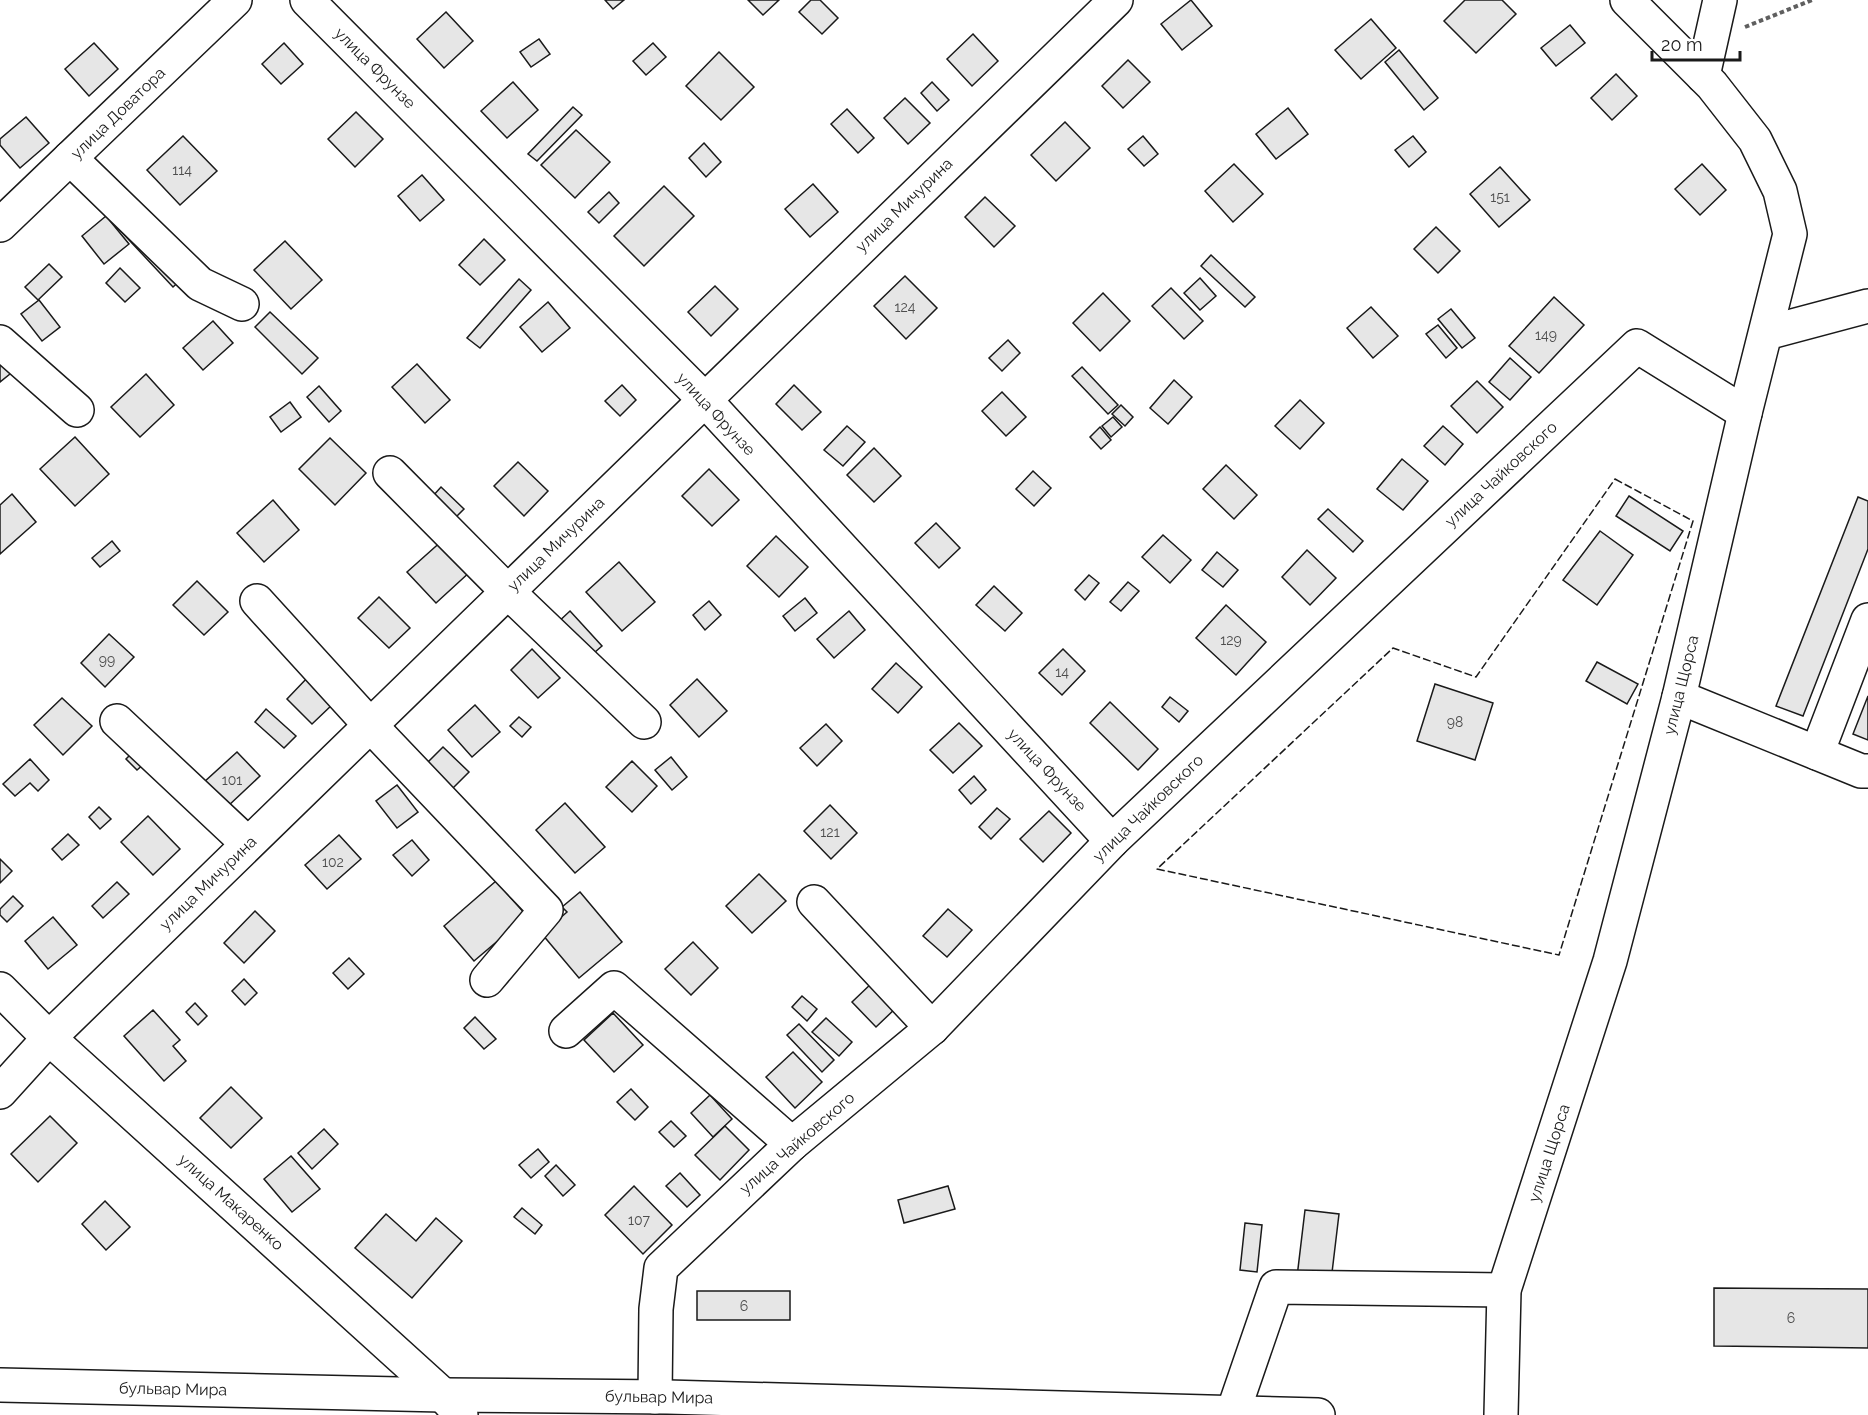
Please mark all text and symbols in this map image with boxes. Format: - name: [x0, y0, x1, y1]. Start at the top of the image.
- street label: улица Фрунзе: [331, 24, 419, 112]
- scale bar: [1652, 24, 1740, 62]
- text: 20 m: [1661, 34, 1703, 55]
- street label: улица Доватора: [67, 63, 169, 163]
- street label: улица Мичурина: [852, 154, 956, 256]
- house number: 114: [172, 162, 192, 178]
- house number: 151: [1490, 189, 1510, 205]
- house number: 124: [895, 299, 916, 315]
- house number: 149: [1535, 327, 1557, 343]
- street label: улица Фрунзе: [673, 369, 759, 459]
- street label: улица Чайковского: [1441, 417, 1561, 531]
- street label: улица Мичурина: [504, 493, 608, 595]
- house number: 129: [1220, 632, 1242, 648]
- street label: улица Щорса: [1659, 633, 1703, 737]
- house number: 99: [99, 652, 115, 668]
- house number: 14: [1055, 664, 1069, 680]
- house number: 98: [1447, 714, 1463, 730]
- street label: улица Фрунзе: [1004, 725, 1090, 815]
- street label: улица Чайковского: [1089, 750, 1207, 866]
- house number: 101: [222, 772, 242, 788]
- house number: 121: [820, 824, 840, 840]
- street label: улица Мичурина: [156, 832, 260, 934]
- house number: 102: [322, 854, 344, 870]
- street label: улица Чайковского: [736, 1088, 858, 1198]
- street label: улица Щорса: [1524, 1102, 1574, 1204]
- street label: улица Макаренко: [174, 1150, 288, 1254]
- house number: 107: [628, 1212, 650, 1228]
- house number: 6: [740, 1298, 748, 1314]
- house number: 6: [1787, 1310, 1795, 1326]
- street label: бульвар Мира: [119, 1379, 227, 1399]
- street label: бульвар Мира: [605, 1387, 713, 1407]

